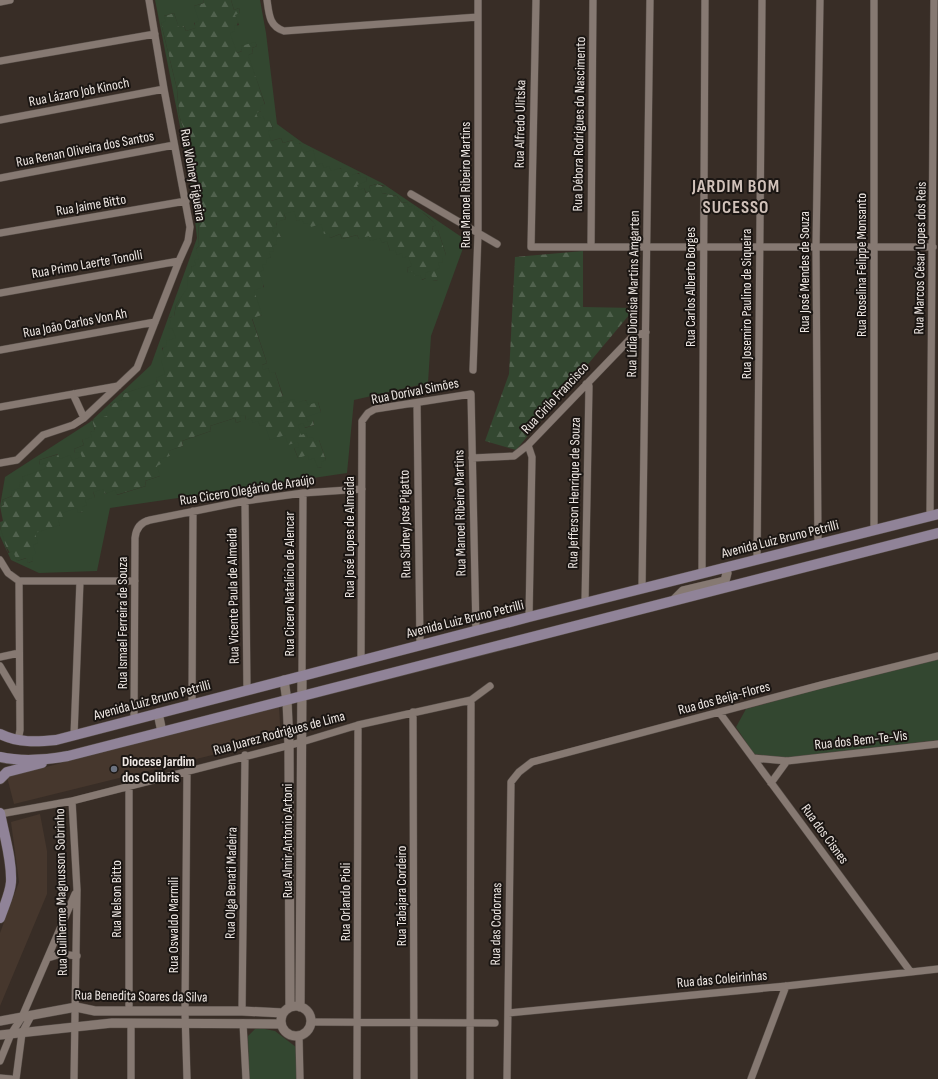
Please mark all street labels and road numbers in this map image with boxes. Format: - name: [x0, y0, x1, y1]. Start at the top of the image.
- street label: Rua Débora Rodrigues do Nascimento: [569, 36, 589, 211]
- street label: Rua Lázaro Job Kinoch: [27, 74, 131, 110]
- street label: Rua Alfredo Ulitska: [511, 80, 529, 168]
- street label: Rua Manoel Ribeiro Martins: [457, 122, 474, 248]
- street label: Rua Renan Oliveira dos Santos: [15, 127, 155, 171]
- street label: Rua Wolney Figueira: [177, 128, 209, 222]
- street label: Rua Marcos César Lopes dos Reis: [910, 181, 930, 335]
- street label: Rua Jaime Bitto: [55, 190, 127, 220]
- street label: Rua Roselina Felippe Monsanto: [853, 193, 870, 337]
- street label: Rua Lídia Dionísia Martins Amgarten: [623, 210, 643, 378]
- street label: Rua José Mendes de Souza: [796, 211, 813, 333]
- street label: Rua Carlos Alberto Borges: [682, 227, 699, 347]
- street label: Rua Josemiro Paulino de Siqueira: [738, 229, 755, 379]
- street label: Rua Primo Laerte Tonolli: [30, 246, 144, 282]
- street label: Rua João Carlos Von Ah: [21, 305, 129, 341]
- street label: Rua Cirilo Francisco: [518, 359, 593, 437]
- street label: Rua Dorival Simões: [370, 374, 460, 408]
- street label: Rua Jefferson Henrique de Souza: [564, 417, 584, 569]
- street label: Rua Manoel Ribeiro Martins: [450, 450, 470, 576]
- street label: Rua Sidney José Pigatto: [396, 469, 414, 578]
- street label: Rua Cicero Olegário de Araújo: [178, 471, 316, 509]
- street label: Rua José Lopes de Almeida: [341, 476, 358, 598]
- street label: Rua Cicero Natalício de Alencar: [281, 512, 298, 656]
- street label: Avenida Luiz Bruno Petrilli: [719, 516, 840, 562]
- street label: Rua Vicente Paula de Almeida: [223, 528, 243, 664]
- street label: Rua Ismael Ferreira de Souza: [114, 557, 131, 689]
- street label: Avenida Luiz Bruno Petrilli: [404, 596, 525, 642]
- street label: Avenida Luiz Bruno Petrilli: [91, 676, 212, 724]
- street label: Rua dos Beija-Flores: [676, 678, 772, 718]
- street label: Rua Juarez Rodrigues de Lima: [211, 707, 347, 759]
- street label: Rua dos Bem-Te-Vis: [814, 727, 908, 753]
- street label: Rua Almir Antonio Artoni: [279, 784, 296, 898]
- street label: Rua dos Cisnes: [798, 801, 852, 867]
- street label: Rua Guilherme Magnusson Sobrinho: [51, 808, 71, 976]
- street label: Rua Olga Benati Madeira: [222, 827, 240, 939]
- street label: Rua Tabajara Cordeiro: [393, 846, 410, 946]
- street label: Rua Nelson Bitto: [108, 860, 125, 938]
- street label: Rua Orlando Pioli: [337, 863, 354, 941]
- street label: Rua Oswaldo Marmili: [165, 877, 182, 973]
- street label: Rua das Codornas: [487, 882, 505, 966]
- street label: Rua das Coleirinhas: [676, 967, 768, 991]
- street label: Rua Benedita Soares da Silva: [74, 986, 208, 1006]

